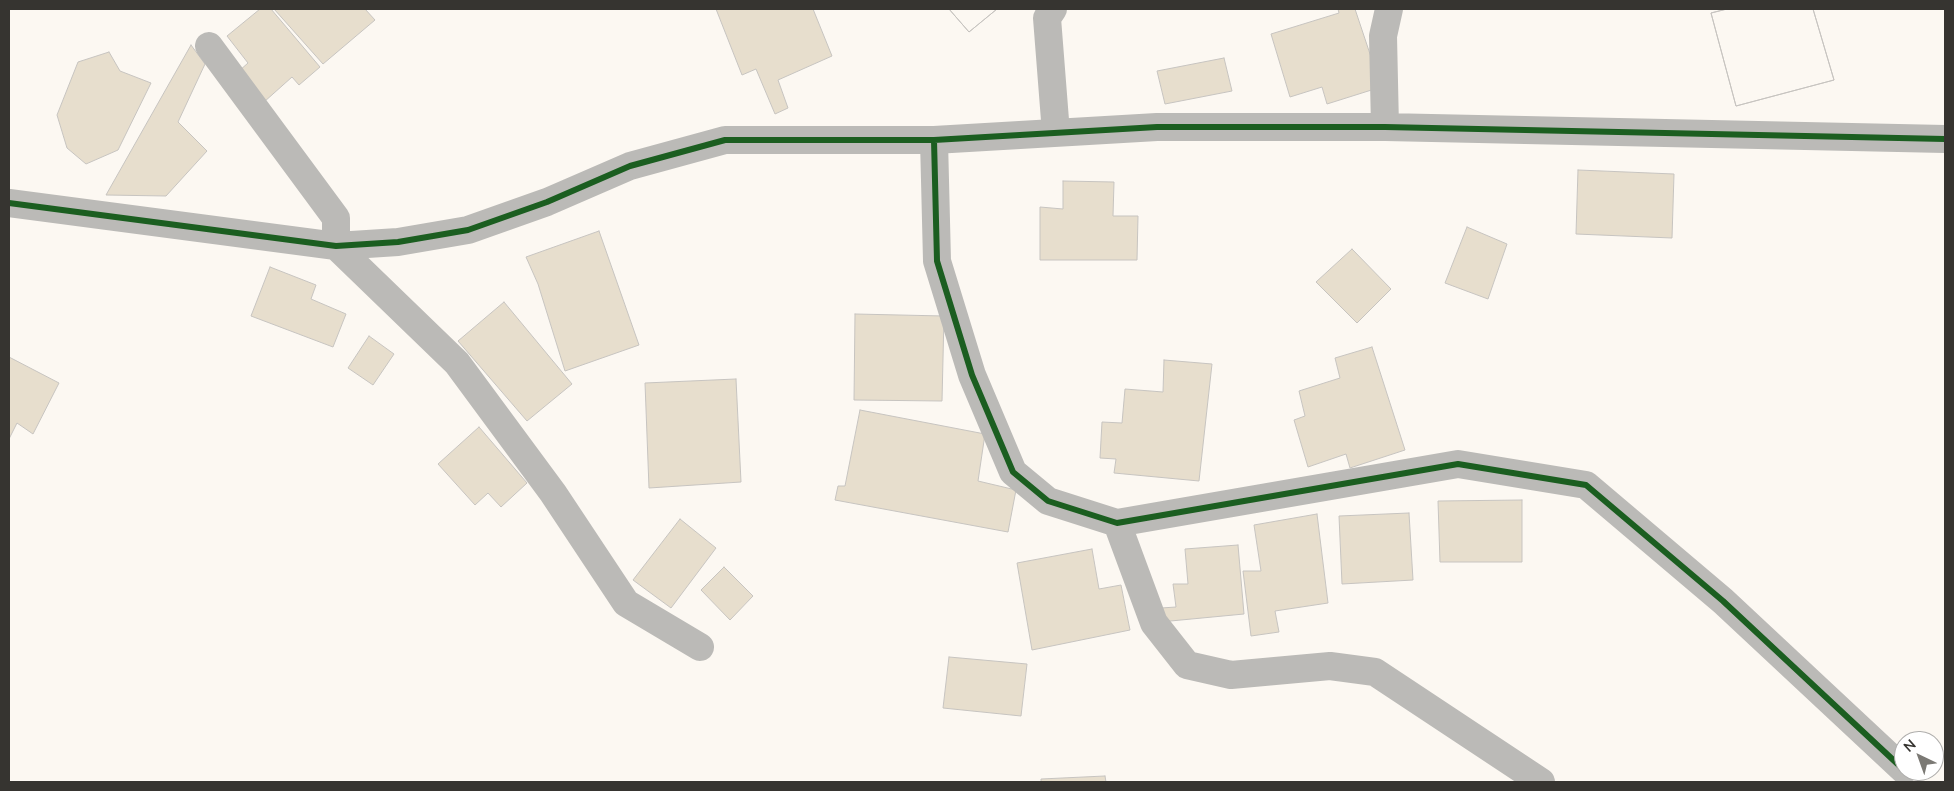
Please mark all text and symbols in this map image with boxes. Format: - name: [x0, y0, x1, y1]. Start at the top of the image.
- north arrow: [1894, 731, 1944, 781]
- text: N: [1900, 735, 1920, 756]

